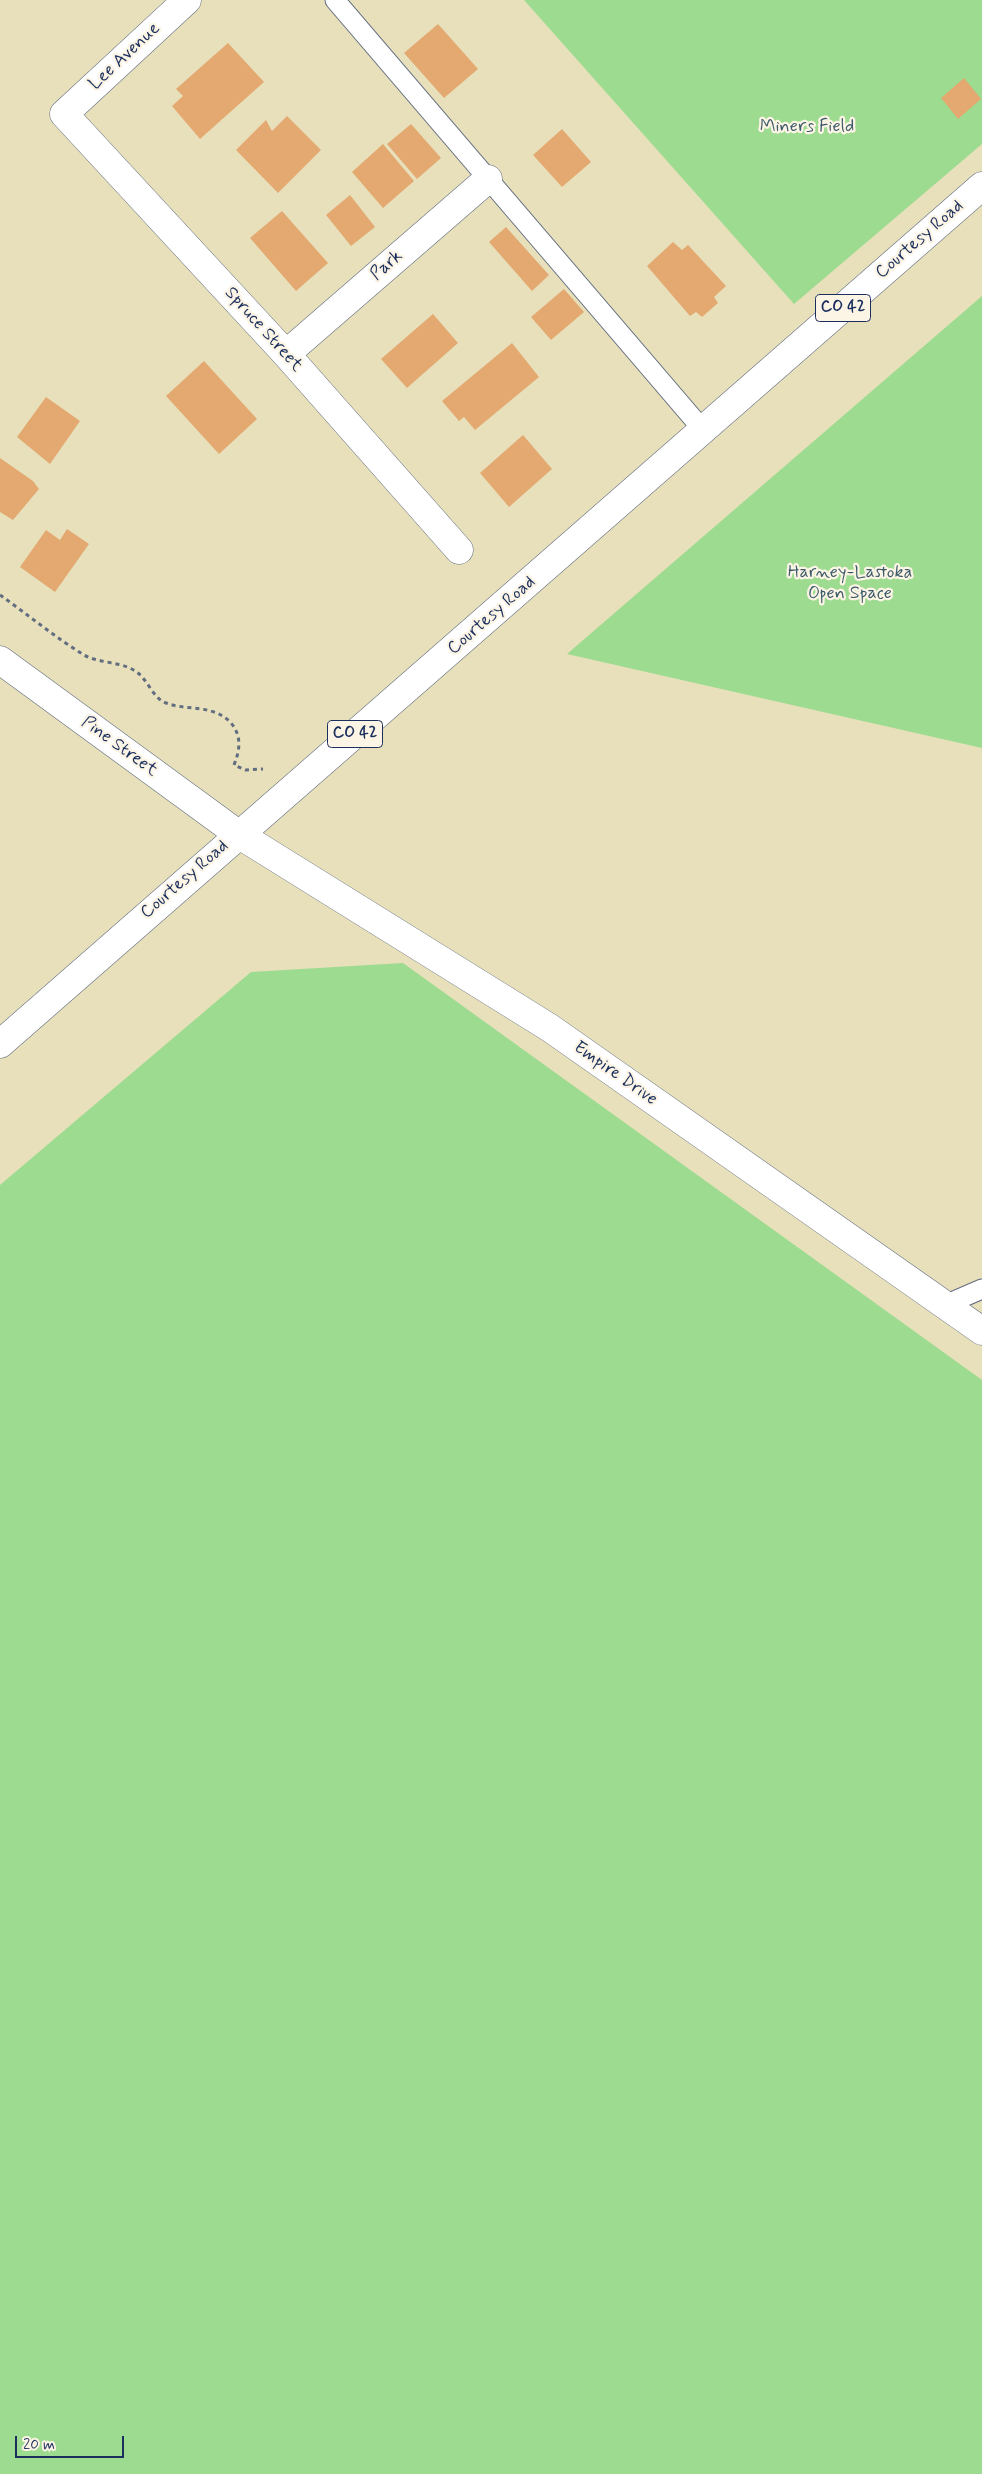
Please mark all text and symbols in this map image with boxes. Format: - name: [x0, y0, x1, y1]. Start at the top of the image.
- street label: Lee Avenue: [85, 19, 165, 95]
- park label: Miners Field: [760, 116, 854, 138]
- street label: Courtesy Road: [872, 196, 968, 284]
- street label: Park: [366, 246, 408, 286]
- street label: Spruce Street: [219, 283, 307, 377]
- road number: CO 42: [816, 294, 870, 322]
- park label: Harney-Lastoka Open Space: [788, 562, 912, 604]
- street label: Courtesy Road: [444, 572, 540, 660]
- street label: Pine Street: [77, 712, 161, 782]
- road number: CO 42: [328, 721, 382, 748]
- street label: Courtesy Road: [137, 836, 233, 924]
- street label: Empire Drive: [569, 1037, 661, 1111]
- scale bar: [18, 2426, 126, 2458]
- text: 20 m: [23, 2435, 55, 2455]

